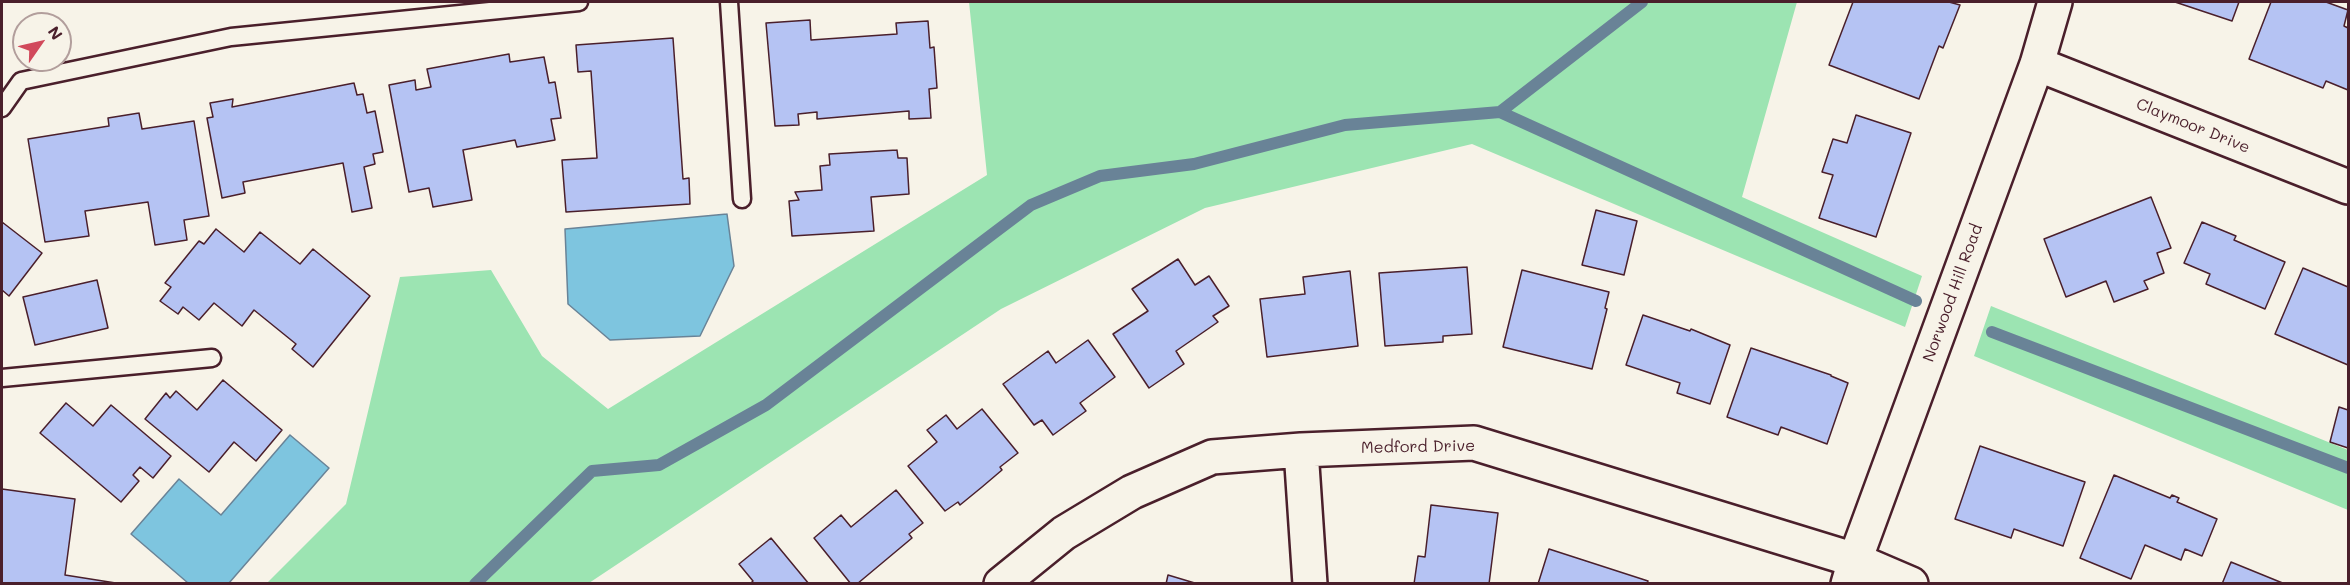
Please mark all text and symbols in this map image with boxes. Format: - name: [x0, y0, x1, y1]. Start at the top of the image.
- north arrow: [12, 12, 72, 72]
- text: N: [44, 22, 68, 44]
- street label: Claymoor Drive: [2133, 94, 2253, 158]
- street label: Norwood Hill Road: [1919, 221, 1987, 365]
- street label: Medford Drive: [1361, 436, 1475, 458]

